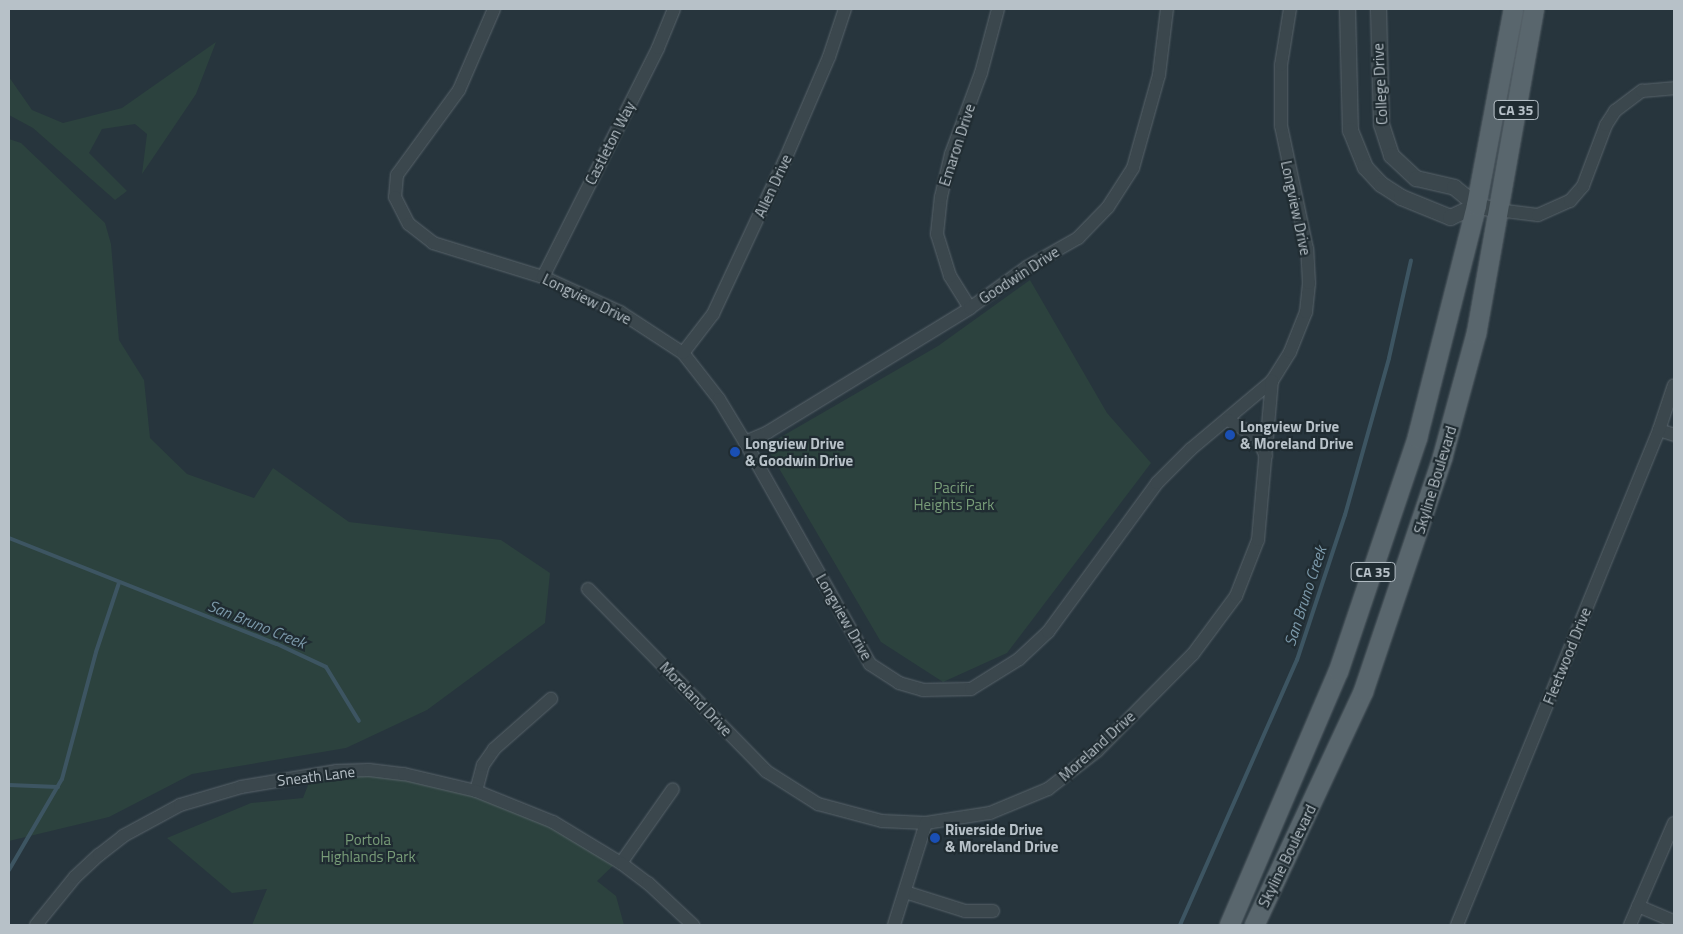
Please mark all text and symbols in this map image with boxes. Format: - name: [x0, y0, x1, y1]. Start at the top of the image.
- street label: College Drive: [1369, 43, 1391, 125]
- street label: Castleton Way: [581, 98, 639, 188]
- road number: CA 35: [1494, 98, 1538, 122]
- street label: Emaron Drive: [935, 102, 979, 188]
- street label: Allen Drive: [751, 152, 795, 220]
- street label: Longview Drive: [1277, 159, 1315, 257]
- street label: Goodwin Drive: [976, 242, 1062, 308]
- street label: Longview Drive: [540, 270, 634, 328]
- place label: Longview Drive & Moreland Drive: [1240, 417, 1353, 452]
- street label: Skyline Boulevard: [1410, 424, 1460, 536]
- marker: Longview Drive & Moreland Drive: [1224, 429, 1236, 441]
- place label: Longview Drive & Goodwin Drive: [745, 434, 853, 469]
- marker: Longview Drive & Goodwin Drive: [729, 446, 741, 458]
- park label: Pacific Heights Park: [914, 478, 994, 513]
- water label: San Bruno Creek: [1280, 544, 1330, 648]
- road number: CA 35: [1350, 560, 1396, 584]
- street label: Longview Drive: [812, 571, 876, 663]
- water label: San Bruno Creek: [205, 596, 309, 652]
- street label: Fleetwood Drive: [1539, 605, 1595, 707]
- street label: Moreland Drive: [656, 658, 736, 740]
- street label: Moreland Drive: [1055, 707, 1139, 785]
- street label: Sneath Lane: [276, 762, 356, 790]
- street label: Skyline Boulevard: [1254, 802, 1320, 910]
- place label: Riverside Drive & Moreland Drive: [945, 820, 1058, 855]
- park label: Portola Highlands Park: [320, 830, 416, 865]
- marker: Riverside Drive & Moreland Drive: [929, 832, 941, 844]

